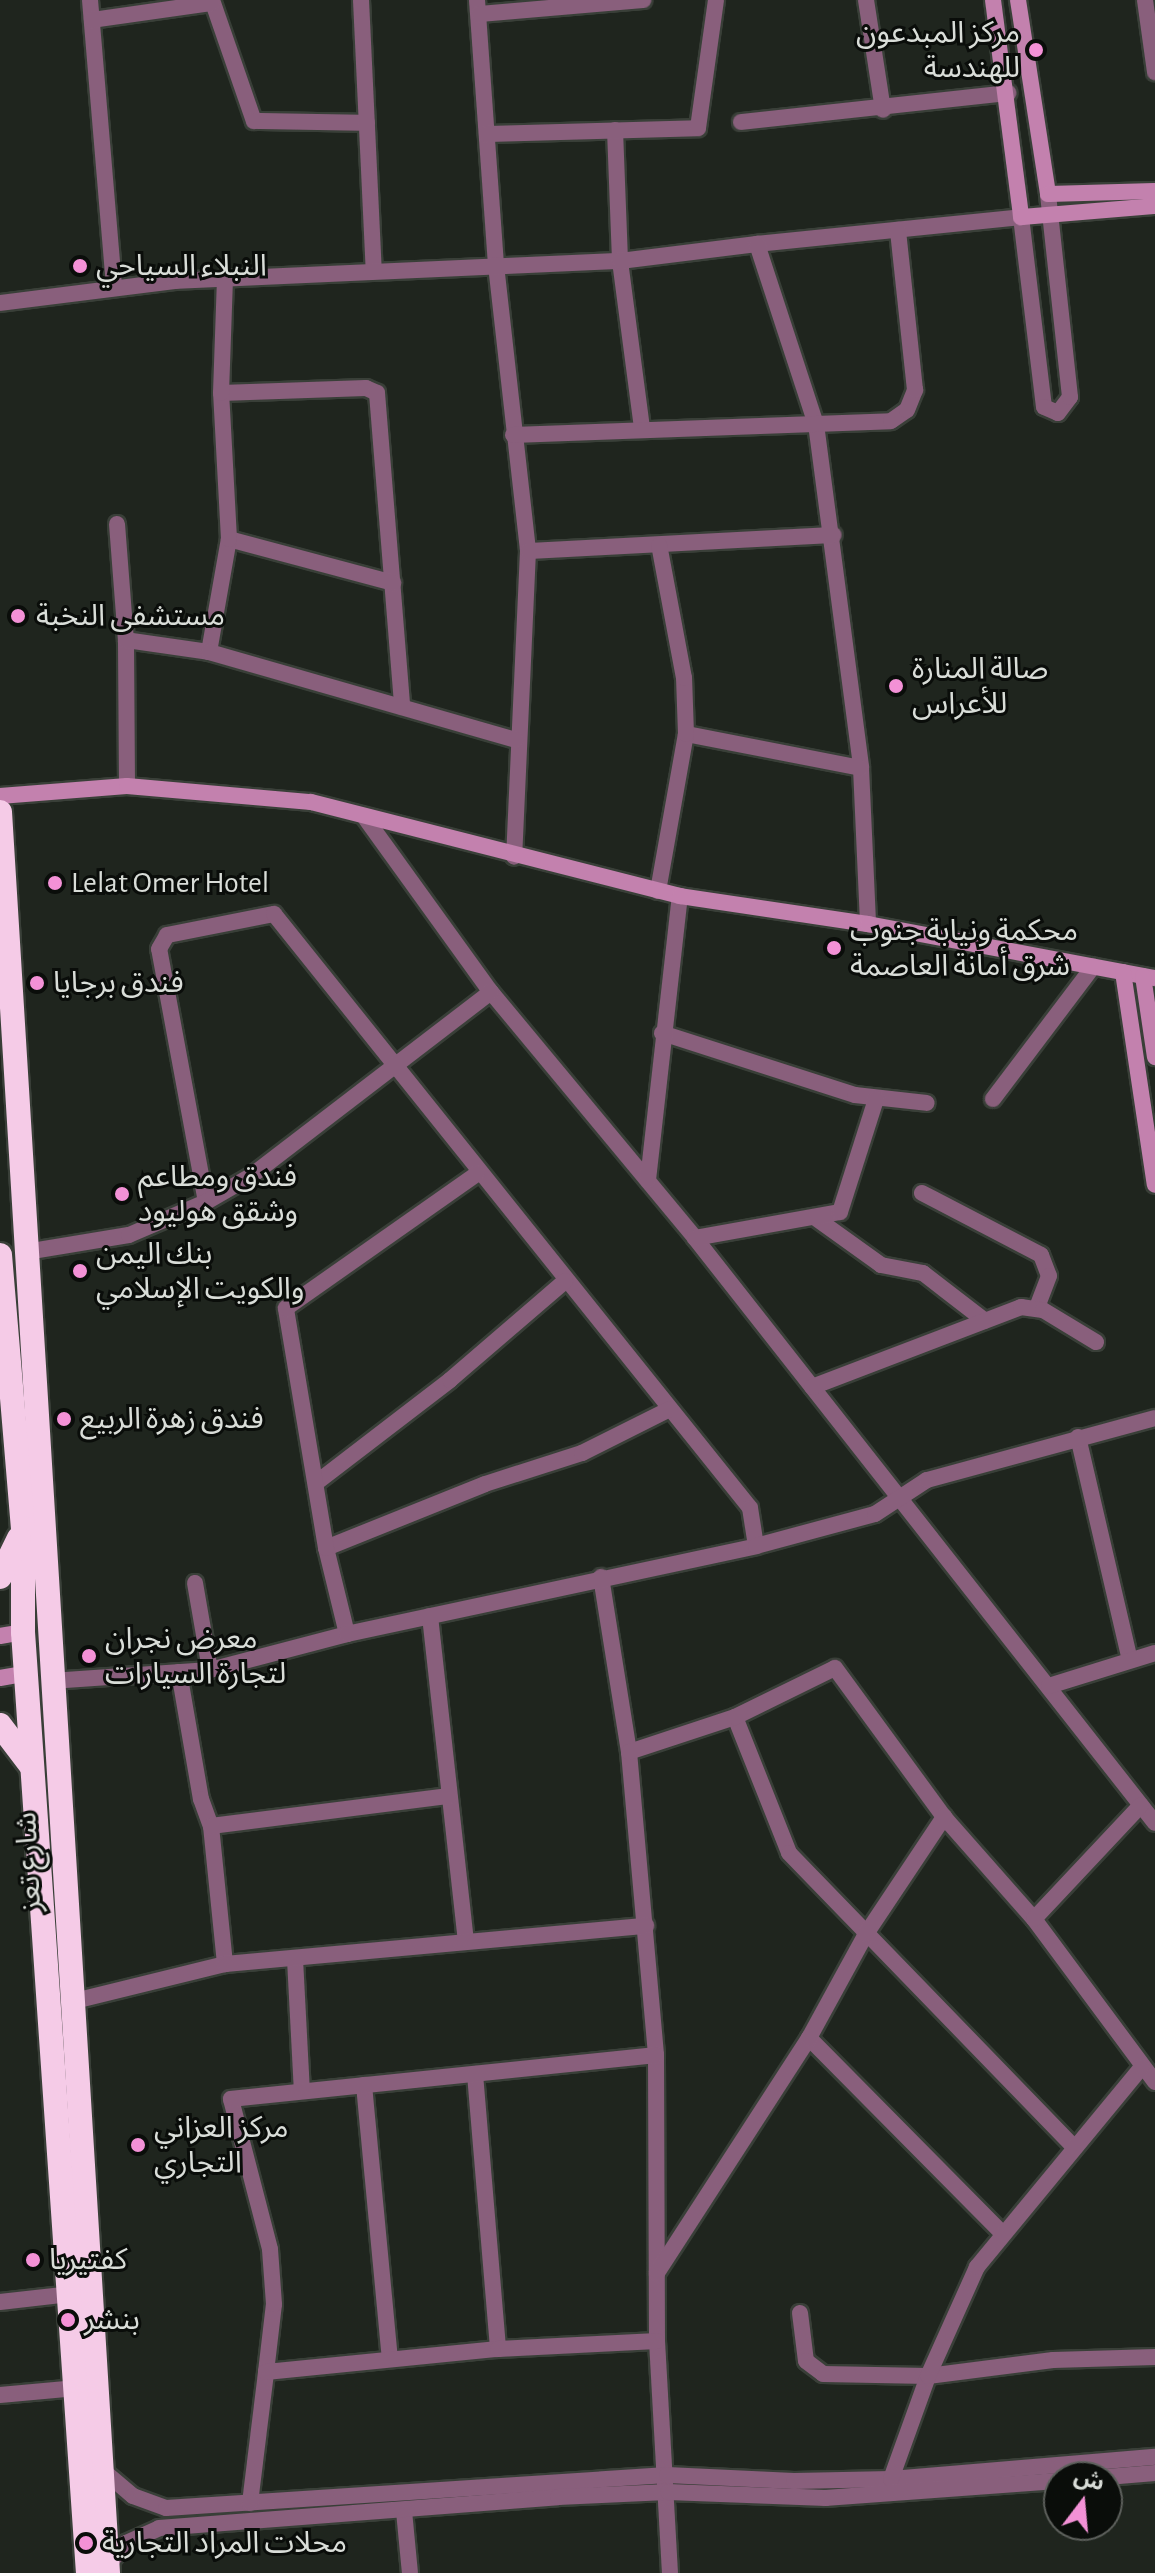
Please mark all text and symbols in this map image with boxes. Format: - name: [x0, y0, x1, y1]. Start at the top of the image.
- place label: مركز المبدعون للهندسة: [856, 15, 1020, 86]
- marker: مركز المبدعون للهندسة: [1027, 41, 1045, 59]
- place label: النبلاء السياحي: [96, 248, 267, 284]
- marker: النبلاء السياحي: [71, 257, 89, 275]
- place label: مستشفى النخبة: [36, 598, 225, 634]
- marker: مستشفى النخبة: [7, 605, 29, 627]
- place label: صالة المنارة للأعراس: [912, 651, 1048, 722]
- marker: صالة المنارة للأعراس: [887, 677, 905, 695]
- place label: Lelat Omer Hotel: [71, 865, 269, 901]
- marker: Lelat Omer Hotel: [46, 874, 64, 892]
- place label: محكمة ونيابة جنوب شرق أمانة العاصمة: [850, 913, 1078, 984]
- marker: محكمة ونيابة جنوب شرق أمانة العاصمة: [825, 939, 843, 957]
- place label: فندق برجايا: [53, 965, 184, 1001]
- marker: فندق برجايا: [28, 974, 46, 992]
- place label: فندق ومطاعم وشقق هوليود: [138, 1159, 298, 1230]
- marker: فندق ومطاعم وشقق هوليود: [113, 1185, 131, 1203]
- place label: بنك اليمن والكويت الإسلامي: [96, 1236, 304, 1306]
- marker: بنك اليمن والكويت الإسلامي: [71, 1262, 89, 1280]
- place label: فندق زهرة الربيع: [80, 1401, 264, 1437]
- marker: فندق زهرة الربيع: [55, 1410, 73, 1428]
- place label: معرض نجران لتجارة السيارات: [105, 1621, 286, 1692]
- marker: معرض نجران لتجارة السيارات: [80, 1647, 98, 1665]
- street label: شارع تعز: [8, 1811, 50, 1913]
- place label: مركز العزاني التجاري: [154, 2110, 289, 2180]
- marker: مركز العزاني التجاري: [129, 2136, 147, 2154]
- place label: كفتيريا: [49, 2242, 127, 2278]
- marker: كفتيريا: [24, 2251, 42, 2269]
- place label: بنشر: [84, 2302, 140, 2338]
- marker: بنشر: [59, 2311, 77, 2329]
- north arrow: [1043, 2461, 1123, 2541]
- text: ش: [1072, 2465, 1107, 2495]
- place label: محلات المراد التجارية: [102, 2525, 347, 2561]
- marker: محلات المراد التجارية: [77, 2534, 95, 2552]

